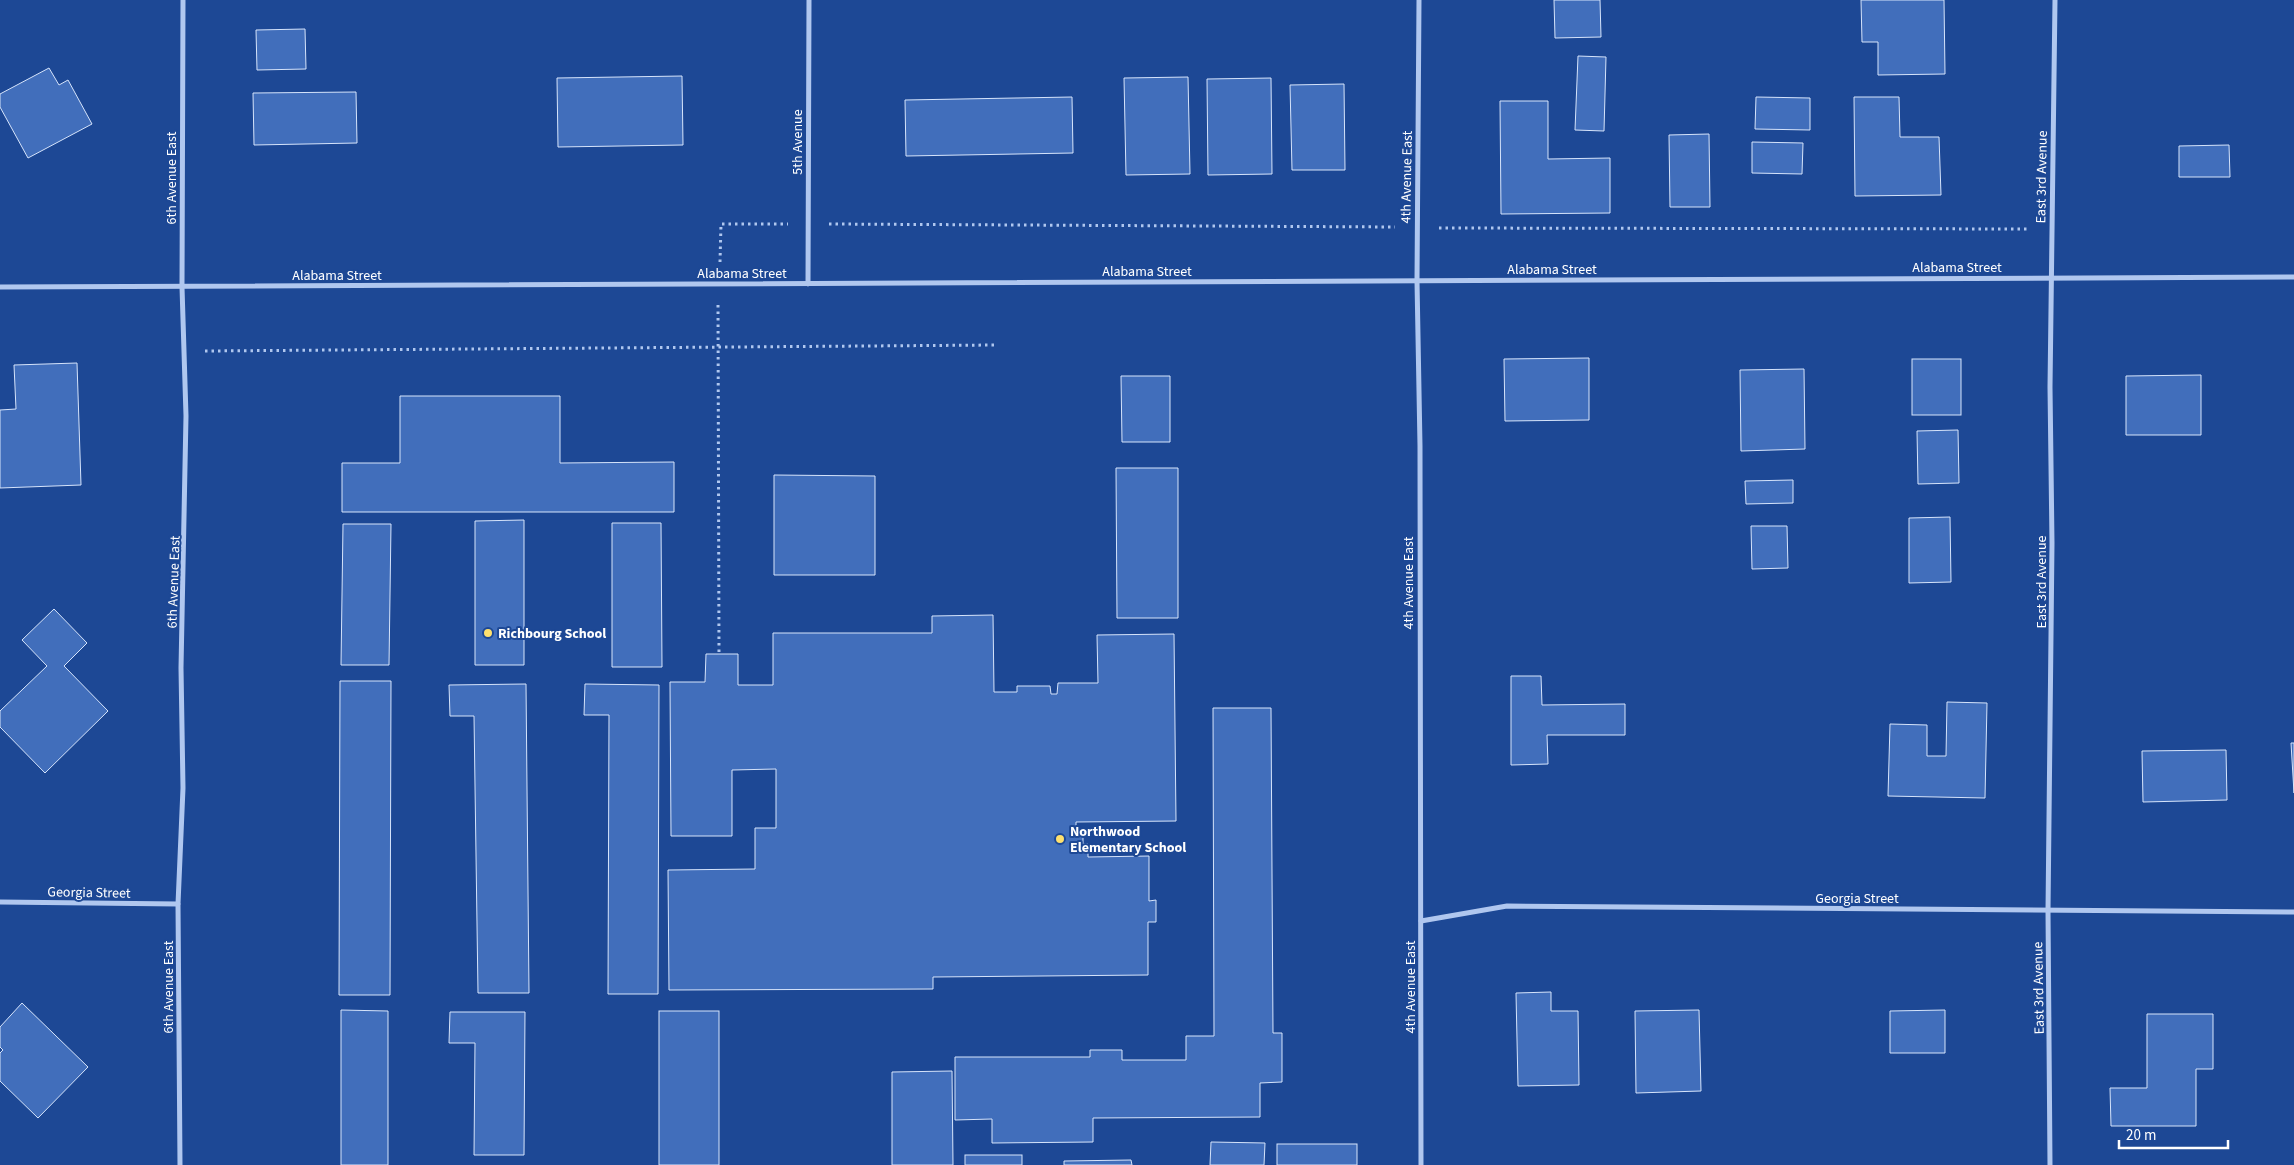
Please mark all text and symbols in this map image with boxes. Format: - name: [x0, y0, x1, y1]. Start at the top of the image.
- street label: 5th Avenue: [788, 109, 808, 175]
- street label: 4th Avenue East: [1396, 130, 1418, 224]
- street label: East 3rd Avenue: [2031, 130, 2053, 224]
- street label: 6th Avenue East: [162, 131, 182, 224]
- street label: Alabama Street: [1912, 258, 2002, 278]
- street label: Alabama Street: [1507, 260, 1597, 280]
- street label: Alabama Street: [1102, 262, 1192, 282]
- street label: Alabama Street: [697, 264, 787, 284]
- street label: Alabama Street: [292, 266, 382, 286]
- street label: 6th Avenue East: [162, 535, 186, 629]
- street label: East 3rd Avenue: [2032, 535, 2052, 628]
- street label: 4th Avenue East: [1399, 536, 1419, 629]
- place label: Richbourg School: [498, 624, 606, 644]
- marker: Richbourg School: [482, 627, 494, 639]
- place label: Northwood Elementary School: [1070, 822, 1186, 858]
- marker: Northwood Elementary School: [1054, 833, 1066, 845]
- street label: Georgia Street: [47, 882, 131, 904]
- street label: Georgia Street: [1815, 889, 1899, 909]
- street label: 6th Avenue East: [159, 940, 179, 1033]
- street label: 4th Avenue East: [1401, 940, 1421, 1033]
- street label: East 3rd Avenue: [2028, 941, 2050, 1035]
- scale bar: [2119, 1118, 2228, 1150]
- text: 20 m: [2126, 1125, 2156, 1146]

